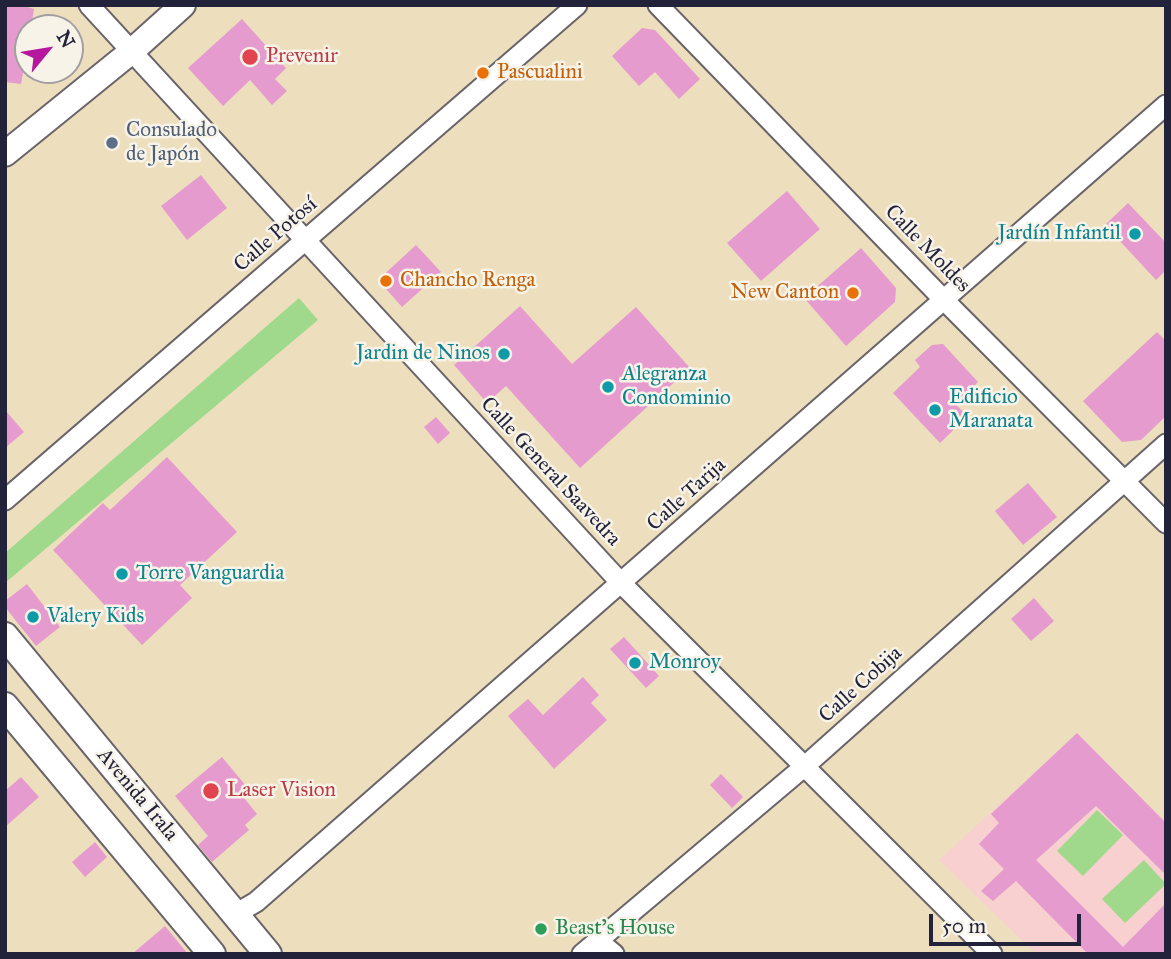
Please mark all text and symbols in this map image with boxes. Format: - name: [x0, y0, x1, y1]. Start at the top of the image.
- north arrow: [14, 14, 84, 84]
- text: N: [52, 27, 80, 52]
- place label: Prevenir: [266, 44, 338, 70]
- marker: Prevenir: [240, 47, 260, 67]
- place label: Pascualini: [497, 60, 583, 86]
- marker: Pascualini: [475, 65, 491, 81]
- place label: Consulado de Japón: [126, 118, 217, 168]
- marker: Consulado de Japón: [104, 135, 120, 151]
- street label: Calle Potosí: [229, 192, 323, 278]
- street label: Calle Moldes: [879, 200, 975, 298]
- place label: Jardín Infantil: [998, 221, 1121, 247]
- marker: Jardín Infantil: [1127, 226, 1143, 242]
- place label: Chancho Renga: [400, 268, 535, 294]
- marker: Chancho Renga: [378, 273, 394, 289]
- place label: New Canton: [731, 280, 839, 306]
- marker: New Canton: [845, 285, 861, 301]
- place label: Jardin de Ninos: [356, 341, 490, 367]
- marker: Jardin de Ninos: [496, 346, 512, 362]
- place label: Alegranza Condominio: [622, 362, 731, 412]
- marker: Alegranza Condominio: [600, 379, 616, 395]
- place label: Edificio Maranata: [949, 385, 1033, 435]
- street label: Calle General Saavedra: [475, 392, 625, 552]
- marker: Edificio Maranata: [927, 402, 943, 418]
- street label: Calle Tarija: [642, 453, 732, 537]
- place label: Torre Vanguardia: [136, 561, 284, 587]
- marker: Torre Vanguardia: [114, 566, 130, 582]
- place label: Valery Kids: [47, 604, 144, 630]
- marker: Valery Kids: [25, 609, 41, 625]
- street label: Calle Cobija: [814, 641, 908, 729]
- place label: Monroy: [649, 650, 721, 676]
- marker: Monroy: [627, 655, 643, 671]
- street label: Avenida Irala: [91, 744, 183, 846]
- place label: Laser Vision: [227, 778, 336, 804]
- marker: Laser Vision: [201, 781, 221, 801]
- scale bar: [933, 900, 1085, 944]
- text: 50 m: [942, 913, 986, 939]
- place label: Beast's House: [555, 916, 675, 942]
- marker: Beast's House: [533, 921, 549, 937]

